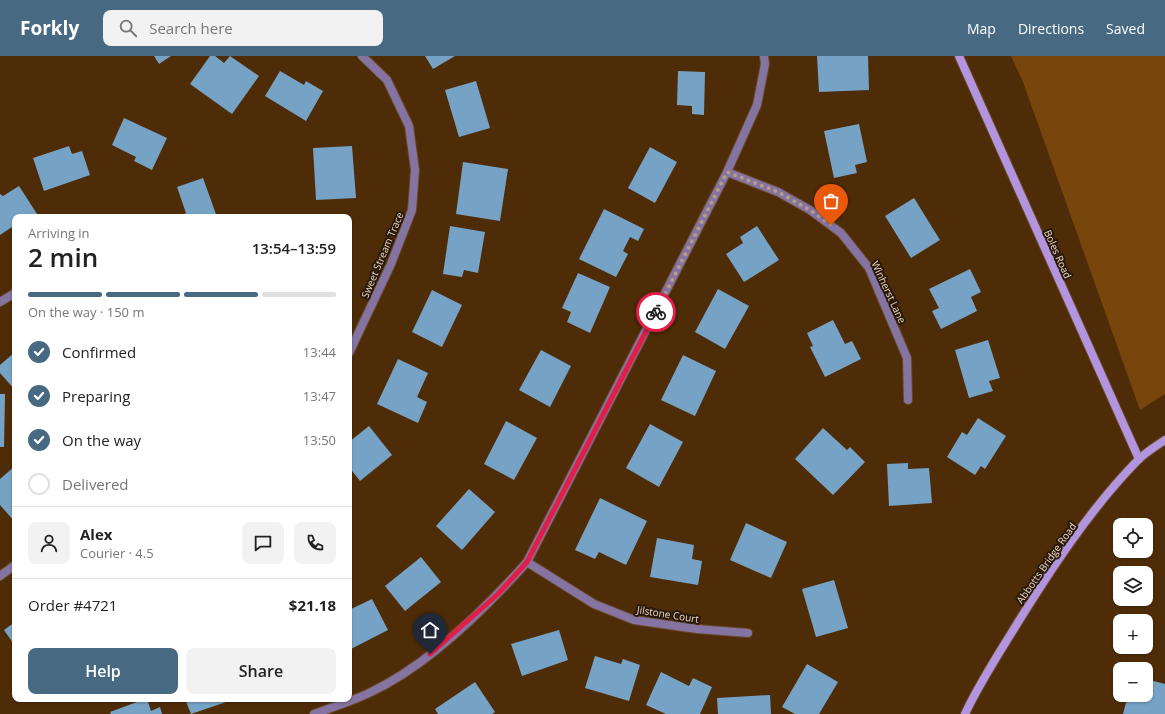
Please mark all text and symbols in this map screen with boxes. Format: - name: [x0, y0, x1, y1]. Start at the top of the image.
- search box: [103, 10, 383, 46]
- text: Forkly: [20, 15, 79, 41]
- icon: search: [117, 17, 139, 39]
- text: Search here: [149, 18, 233, 38]
- text: Map: [967, 19, 996, 38]
- text: Directions: [1018, 19, 1084, 38]
- text: Saved: [1106, 19, 1145, 38]
- pin: [814, 184, 848, 225]
- icon: bag: [820, 190, 842, 212]
- street label: Sweet Stream Trace: [358, 209, 407, 300]
- text: Arriving in: [28, 224, 90, 242]
- street label: Boles Road: [1041, 227, 1075, 281]
- text: 13:54–13:59: [252, 238, 336, 258]
- text: 2 min: [28, 239, 98, 275]
- street label: Winherst Lane: [868, 259, 910, 326]
- courier: [636, 292, 676, 332]
- icon: bike: [645, 301, 667, 323]
- text: On the way · 150 m: [28, 303, 144, 321]
- icon: check: [28, 341, 50, 363]
- text: Confirmed: [62, 342, 136, 362]
- text: 13:44: [303, 343, 336, 361]
- icon: check: [28, 385, 50, 407]
- text: Preparing: [62, 386, 130, 406]
- text: 13:47: [303, 387, 336, 405]
- icon: check: [28, 429, 50, 451]
- text: On the way: [62, 430, 141, 450]
- text: 13:50: [303, 431, 336, 449]
- text: Delivered: [62, 474, 129, 494]
- map controls: [1113, 518, 1153, 702]
- button: locate: [1113, 518, 1153, 558]
- street label: Abbotts Bridge Road: [1013, 520, 1079, 606]
- button: person: [28, 522, 70, 564]
- button: chat: [242, 522, 284, 564]
- button: phone: [294, 522, 336, 564]
- text: Alex: [80, 524, 112, 544]
- text: Courier · 4.5: [80, 544, 154, 562]
- button: layers: [1113, 566, 1153, 606]
- text: Order #4721: [28, 595, 117, 615]
- text: $21.18: [289, 595, 336, 615]
- street label: Jilstone Court: [635, 602, 700, 626]
- pin: [413, 613, 447, 654]
- button: +: [1113, 614, 1153, 654]
- icon: home: [419, 619, 441, 641]
- button: Help: [28, 648, 178, 694]
- button: Share: [186, 648, 336, 694]
- button: −: [1113, 662, 1153, 702]

